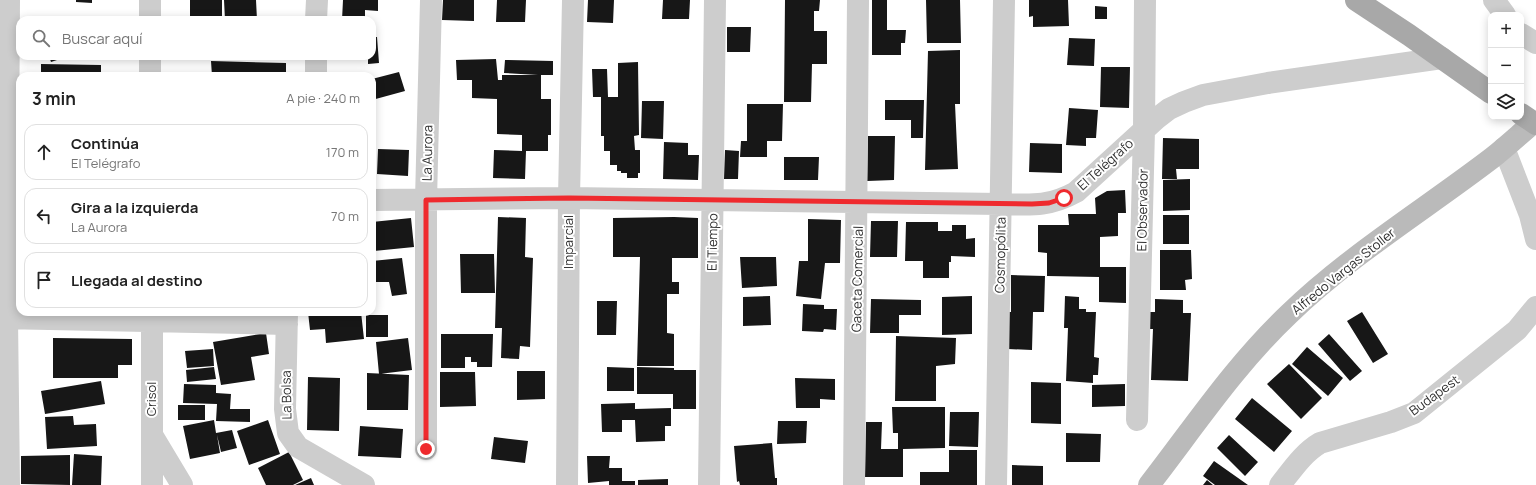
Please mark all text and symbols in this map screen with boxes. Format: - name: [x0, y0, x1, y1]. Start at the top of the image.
- map controls: [1488, 12, 1524, 120]
- button: +: [1488, 12, 1524, 48]
- search box: [16, 16, 376, 60]
- icon: search: [30, 27, 52, 49]
- text: Buscar aquí: [62, 28, 143, 49]
- button: −: [1488, 48, 1524, 84]
- button: layers: [1488, 84, 1524, 120]
- text: 3 min: [32, 87, 76, 110]
- text: A pie · 240 m: [286, 89, 360, 107]
- street label: La Aurora: [418, 125, 436, 181]
- text: Continúa: [71, 133, 139, 154]
- street label: El Telégrafo: [1073, 134, 1137, 194]
- icon: ahead: [33, 141, 55, 163]
- text: 170 m: [326, 143, 359, 161]
- text: El Telégrafo: [71, 154, 140, 172]
- street label: El Observador: [1132, 168, 1152, 252]
- route start: [1055, 189, 1073, 207]
- text: Gira a la izquierda: [71, 197, 198, 218]
- icon: left: [33, 205, 55, 227]
- text: 70 m: [331, 207, 359, 225]
- street label: El Tiempo: [702, 213, 722, 271]
- street label: Imparcial: [559, 215, 577, 269]
- street label: Cosmopólita: [990, 217, 1010, 293]
- text: La Aurora: [71, 218, 127, 236]
- street label: Alfredo Vargas Stoller: [1287, 223, 1399, 318]
- street label: Gaceta Comercial: [847, 226, 867, 332]
- icon: arrive: [33, 269, 55, 291]
- text: Llegada al destino: [71, 270, 203, 291]
- street label: La Bolsa: [277, 370, 295, 420]
- street label: Budapest: [1405, 371, 1463, 419]
- street label: Crisol: [142, 382, 160, 416]
- route end: [417, 440, 435, 458]

